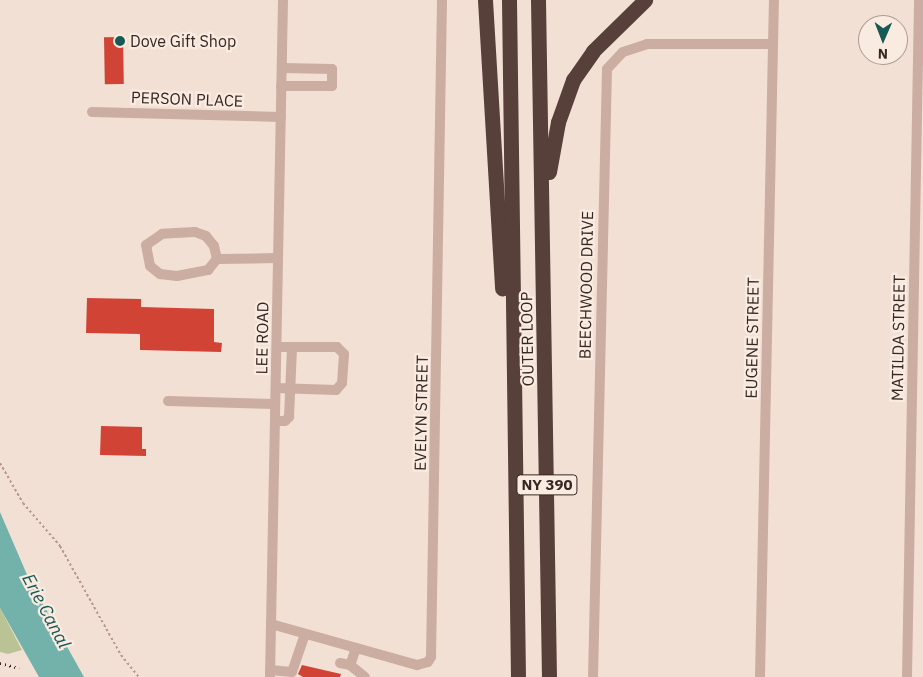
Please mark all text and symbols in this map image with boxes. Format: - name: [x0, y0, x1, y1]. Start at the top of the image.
- north arrow: [858, 15, 908, 65]
- place label: Dove Gift Shop: [130, 31, 236, 51]
- marker: Dove Gift Shop: [114, 35, 126, 47]
- text: N: [878, 45, 888, 63]
- street label: PERSON PLACE: [131, 87, 243, 111]
- street label: BEECHWOOD DRIVE: [575, 211, 597, 359]
- street label: MATILDA STREET: [887, 275, 909, 401]
- street label: EUGENE STREET: [741, 277, 763, 399]
- street label: OUTER LOOP: [517, 292, 537, 386]
- street label: LEE ROAD: [252, 302, 272, 374]
- street label: EVELYN STREET: [410, 355, 432, 471]
- road number: NY 390: [516, 472, 578, 498]
- water label: Erie Canal: [17, 570, 75, 652]

